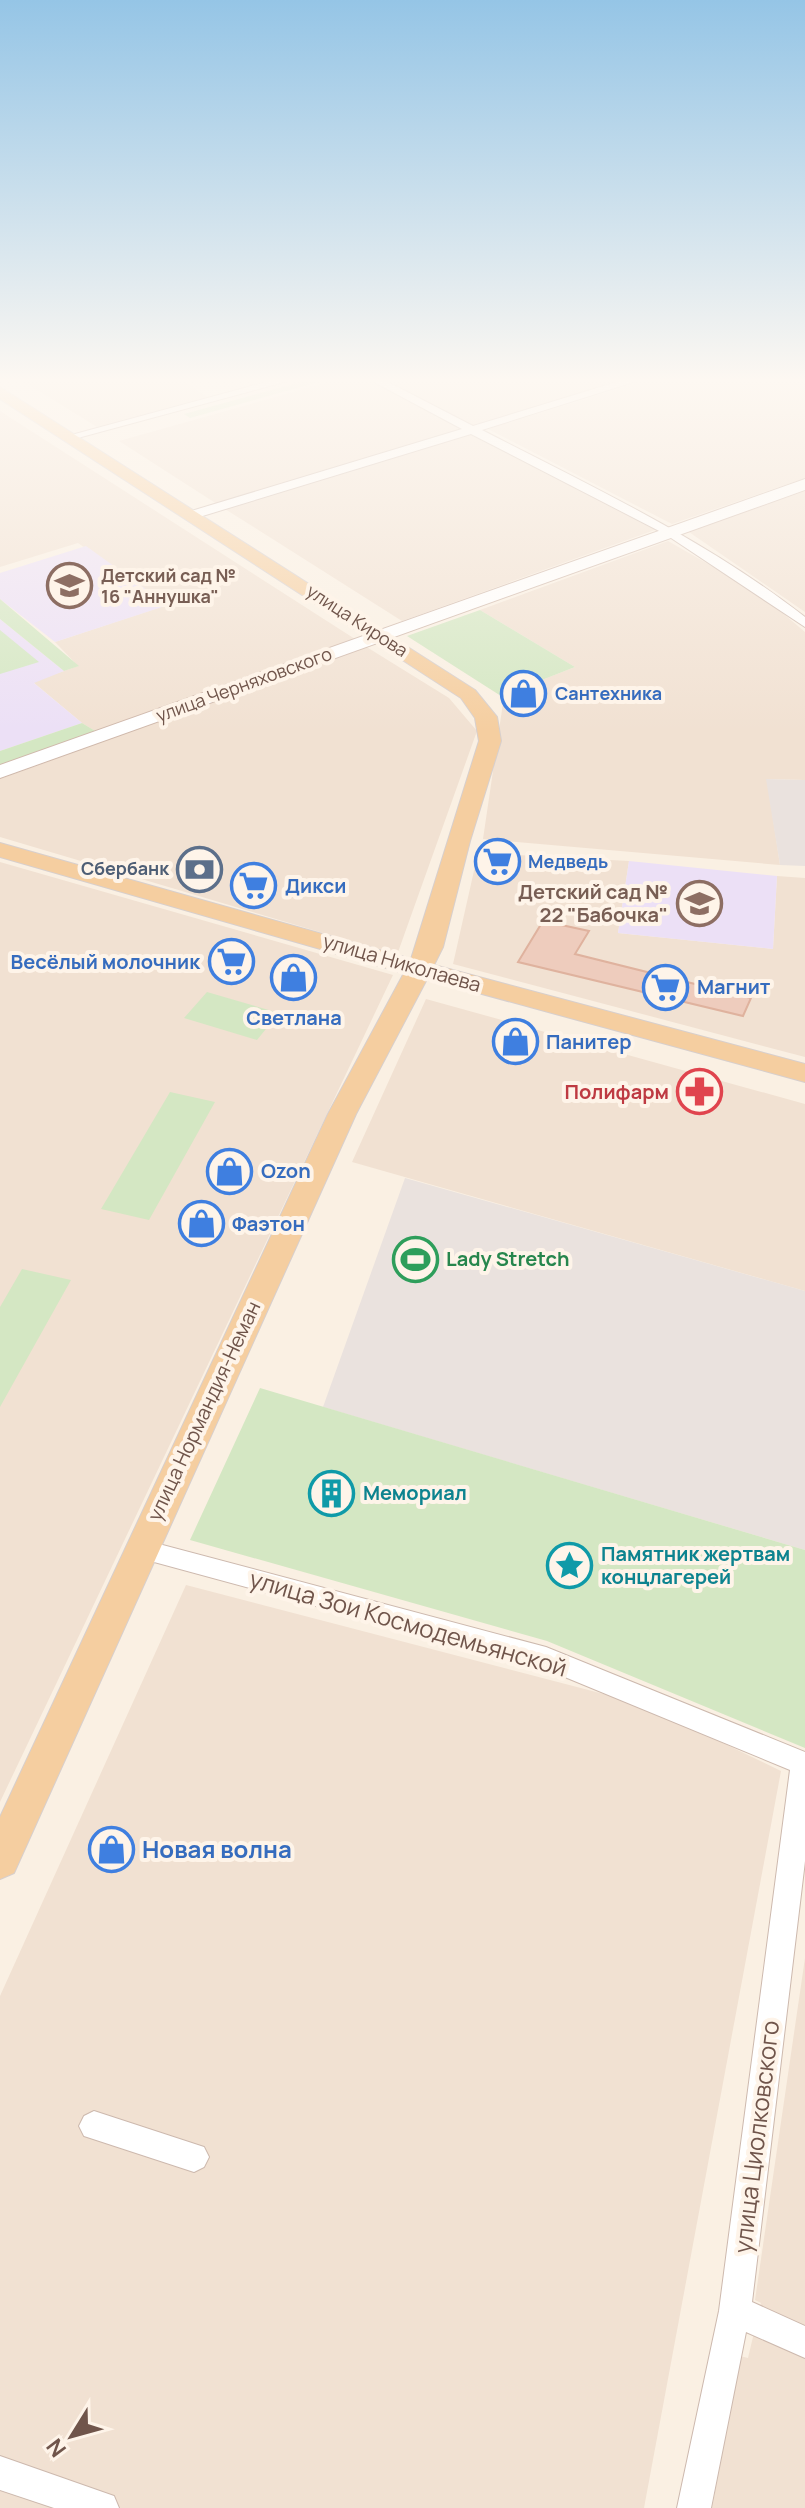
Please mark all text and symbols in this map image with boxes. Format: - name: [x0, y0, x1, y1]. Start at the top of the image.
- school or university icon: Детский сад № 16 "Аннушка": [46, 562, 94, 610]
- place label: Детский сад № 16 "Аннушка": [101, 563, 236, 608]
- street label: улица Кирова: [302, 578, 413, 662]
- street label: улица Черняховского: [152, 641, 335, 727]
- shop icon: Сантехника: [500, 670, 548, 718]
- place label: Сантехника: [555, 681, 662, 705]
- supermarket icon: Медведь: [473, 838, 521, 886]
- bank icon: Сбербанк: [176, 845, 224, 893]
- place label: Медведь: [528, 849, 608, 873]
- place label: Сбербанк: [81, 856, 170, 880]
- supermarket icon: Дикси: [230, 862, 278, 910]
- place label: Дикси: [285, 872, 346, 899]
- place label: Детский сад № 22 "Бабочка": [518, 878, 668, 928]
- school or university icon: Детский сад № 22 "Бабочка": [675, 880, 723, 928]
- street label: улица Николаева: [320, 927, 484, 998]
- supermarket icon: Весёлый молочник: [207, 938, 255, 986]
- place label: Весёлый молочник: [11, 948, 201, 975]
- shop icon: Светлана: [270, 954, 318, 1002]
- supermarket icon: Магнит: [642, 963, 690, 1011]
- place label: Магнит: [697, 973, 771, 1000]
- place label: Светлана: [246, 1004, 342, 1031]
- shop icon: Панитер: [491, 1018, 539, 1066]
- place label: Панитер: [546, 1028, 632, 1055]
- pharmacy icon: Полифарм: [676, 1068, 724, 1116]
- place label: Полифарм: [565, 1078, 669, 1105]
- shop icon: Ozon: [206, 1147, 254, 1195]
- place label: Ozon: [261, 1157, 311, 1184]
- shop icon: Фаэтон: [177, 1200, 225, 1248]
- place label: Фаэтон: [232, 1210, 305, 1237]
- sports icon: Lady Stretch: [391, 1235, 439, 1283]
- place label: Lady Stretch: [446, 1245, 569, 1272]
- street label: улица Нормандия-Неман: [141, 1297, 266, 1525]
- building icon: Мемориал: [308, 1469, 356, 1517]
- place label: Мемориал: [363, 1479, 467, 1506]
- place label: Памятник жертвам концлагерей: [601, 1540, 790, 1590]
- place icon: Памятник жертвам концлагерей: [546, 1542, 594, 1590]
- street label: улица Зои Космодемьянской: [246, 1561, 571, 1684]
- shop icon: Новая волна: [87, 1826, 135, 1874]
- place label: Новая волна: [142, 1832, 292, 1865]
- street label: улица Циолковского: [725, 2018, 786, 2255]
- north arrow: [32, 2396, 112, 2476]
- text: N: [39, 2433, 73, 2463]

